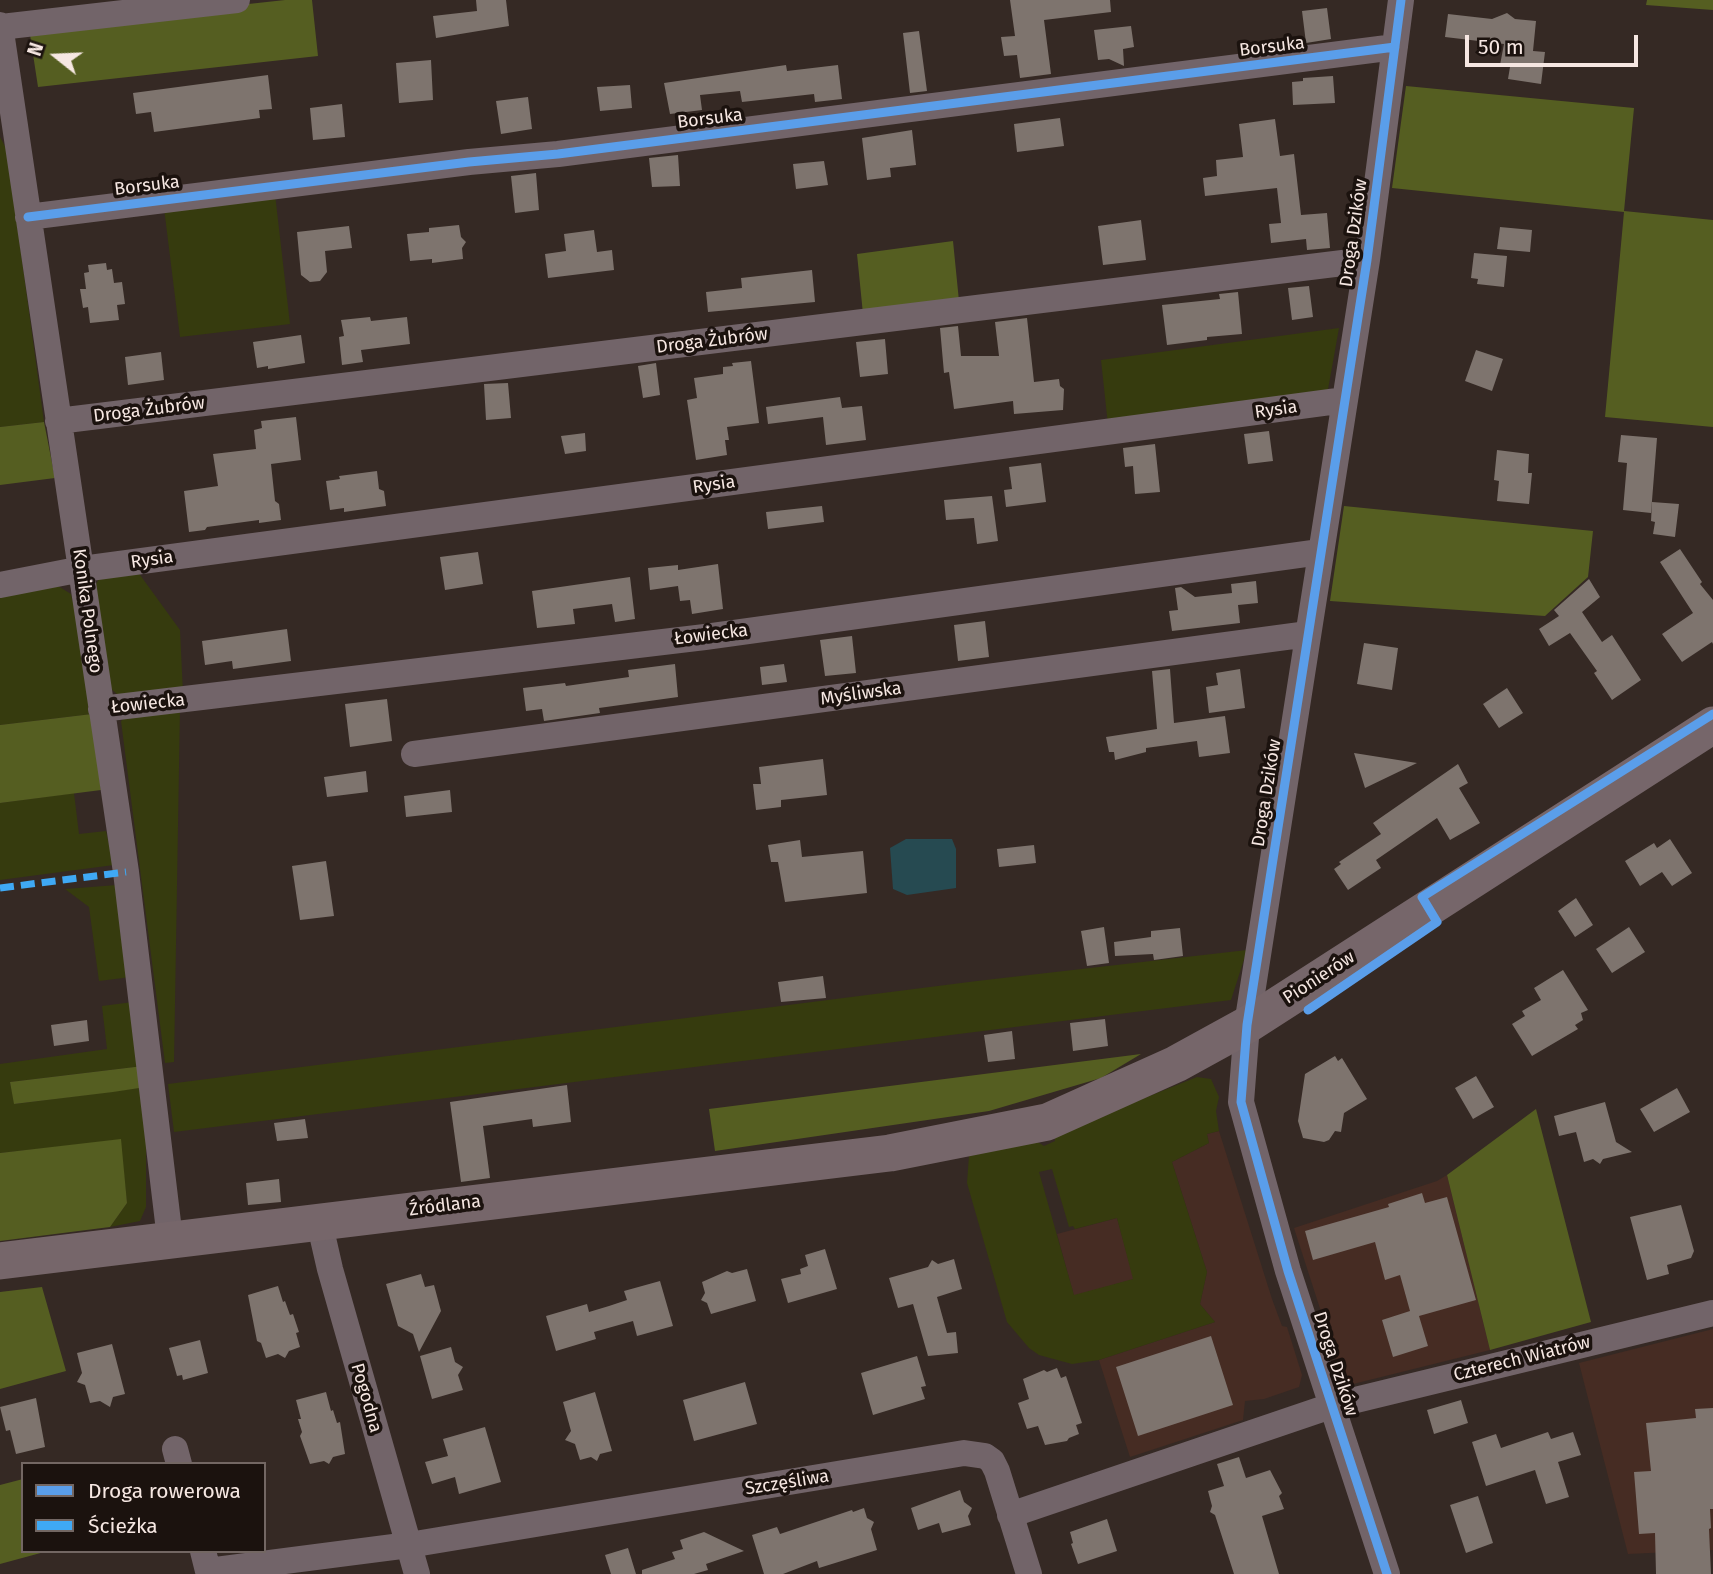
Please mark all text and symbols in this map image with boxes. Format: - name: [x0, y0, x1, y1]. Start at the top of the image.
- north arrow: [21, 21, 91, 91]
- scale bar: [1468, 21, 1641, 65]
- street label: Borsuka: [1238, 32, 1306, 62]
- text: 50 m: [1478, 34, 1524, 60]
- text: N: [23, 40, 48, 59]
- street label: Borsuka: [676, 104, 744, 134]
- street label: Borsuka: [113, 171, 181, 201]
- street label: Droga Dzików: [1336, 178, 1372, 288]
- street label: Droga Żubrów: [655, 323, 769, 359]
- street label: Droga Żubrów: [92, 392, 206, 428]
- street label: Rysia: [1253, 396, 1299, 424]
- street label: Rysia: [691, 471, 737, 499]
- street label: Rysia: [129, 546, 175, 574]
- street label: Konika Polnego: [68, 547, 106, 675]
- street label: Łowiecka: [673, 620, 749, 650]
- street label: Myśliwska: [819, 678, 903, 710]
- street label: Łowiecka: [110, 689, 186, 719]
- street label: Droga Dzików: [1248, 738, 1286, 848]
- street label: Pionierów: [1279, 947, 1359, 1009]
- street label: Źródlana: [408, 1191, 482, 1221]
- street label: Droga Dzików: [1308, 1309, 1362, 1419]
- street label: Czterech Wiatrów: [1451, 1332, 1593, 1386]
- street label: Pogodna: [346, 1361, 386, 1435]
- legend: [21, 1462, 266, 1553]
- street label: Szczęśliwa: [743, 1466, 831, 1500]
- text: Droga rowerowa: [88, 1478, 241, 1504]
- text: Ścieżka: [88, 1513, 158, 1539]

